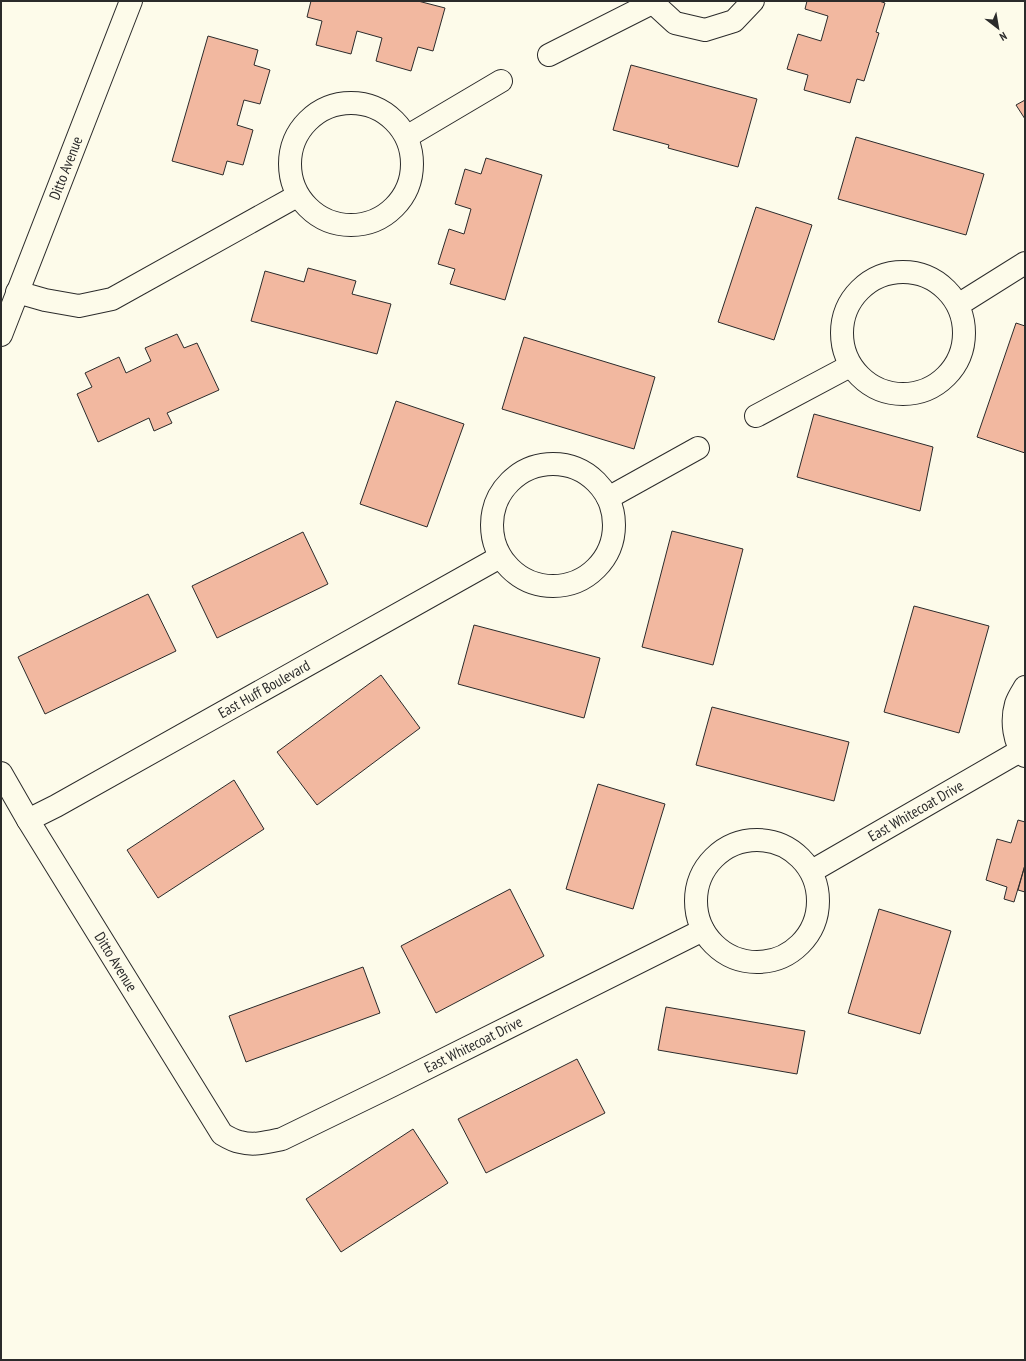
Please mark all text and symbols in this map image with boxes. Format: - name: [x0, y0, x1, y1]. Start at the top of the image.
- north arrow: [978, 8, 1018, 48]
- text: N: [997, 29, 1009, 44]
- street label: Ditto Avenue: [45, 134, 86, 202]
- street label: East Huff Boulevard: [215, 655, 313, 722]
- street label: East Whitecoat Drive: [865, 776, 967, 846]
- street label: Ditto Avenue: [91, 928, 142, 995]
- street label: East Whitecoat Drive: [421, 1012, 525, 1077]

